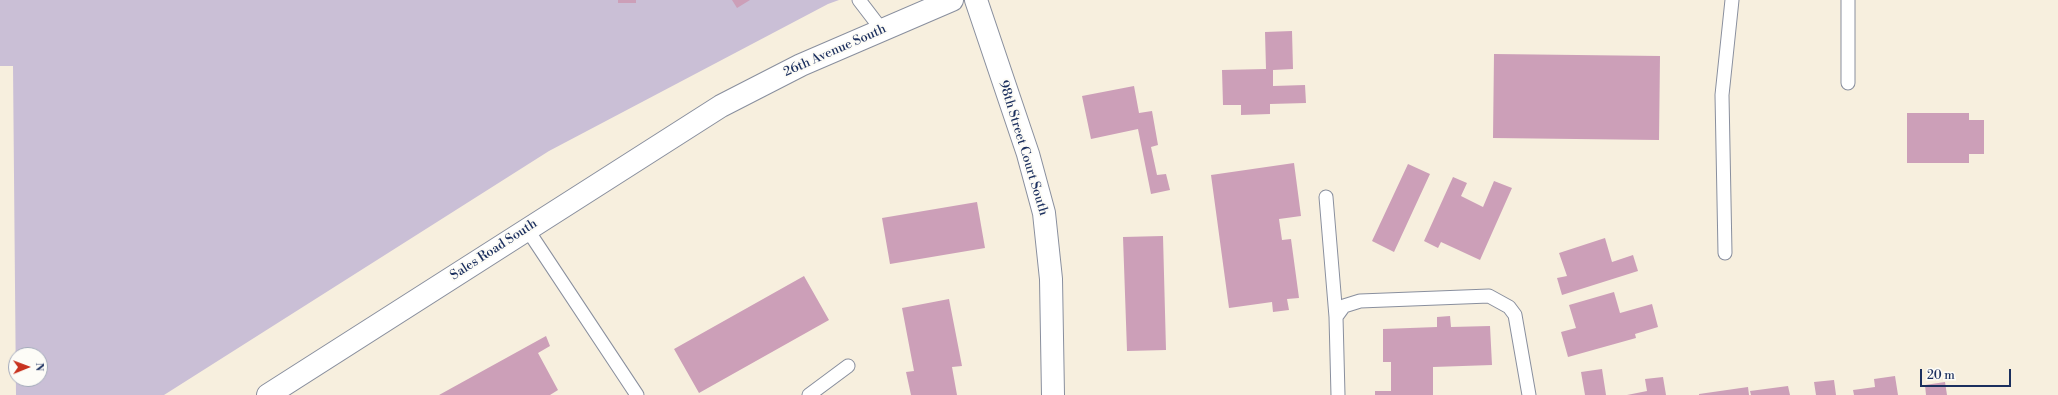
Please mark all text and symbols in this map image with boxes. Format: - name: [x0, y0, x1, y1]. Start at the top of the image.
- street label: 26th Avenue South: [781, 21, 889, 81]
- street label: 98th Street Court South: [995, 78, 1051, 218]
- street label: Sales Road South: [448, 216, 540, 284]
- north arrow: [8, 347, 48, 387]
- scale bar: [1922, 361, 2013, 387]
- text: N: [32, 362, 46, 371]
- text: 20 m: [1927, 368, 1955, 383]

